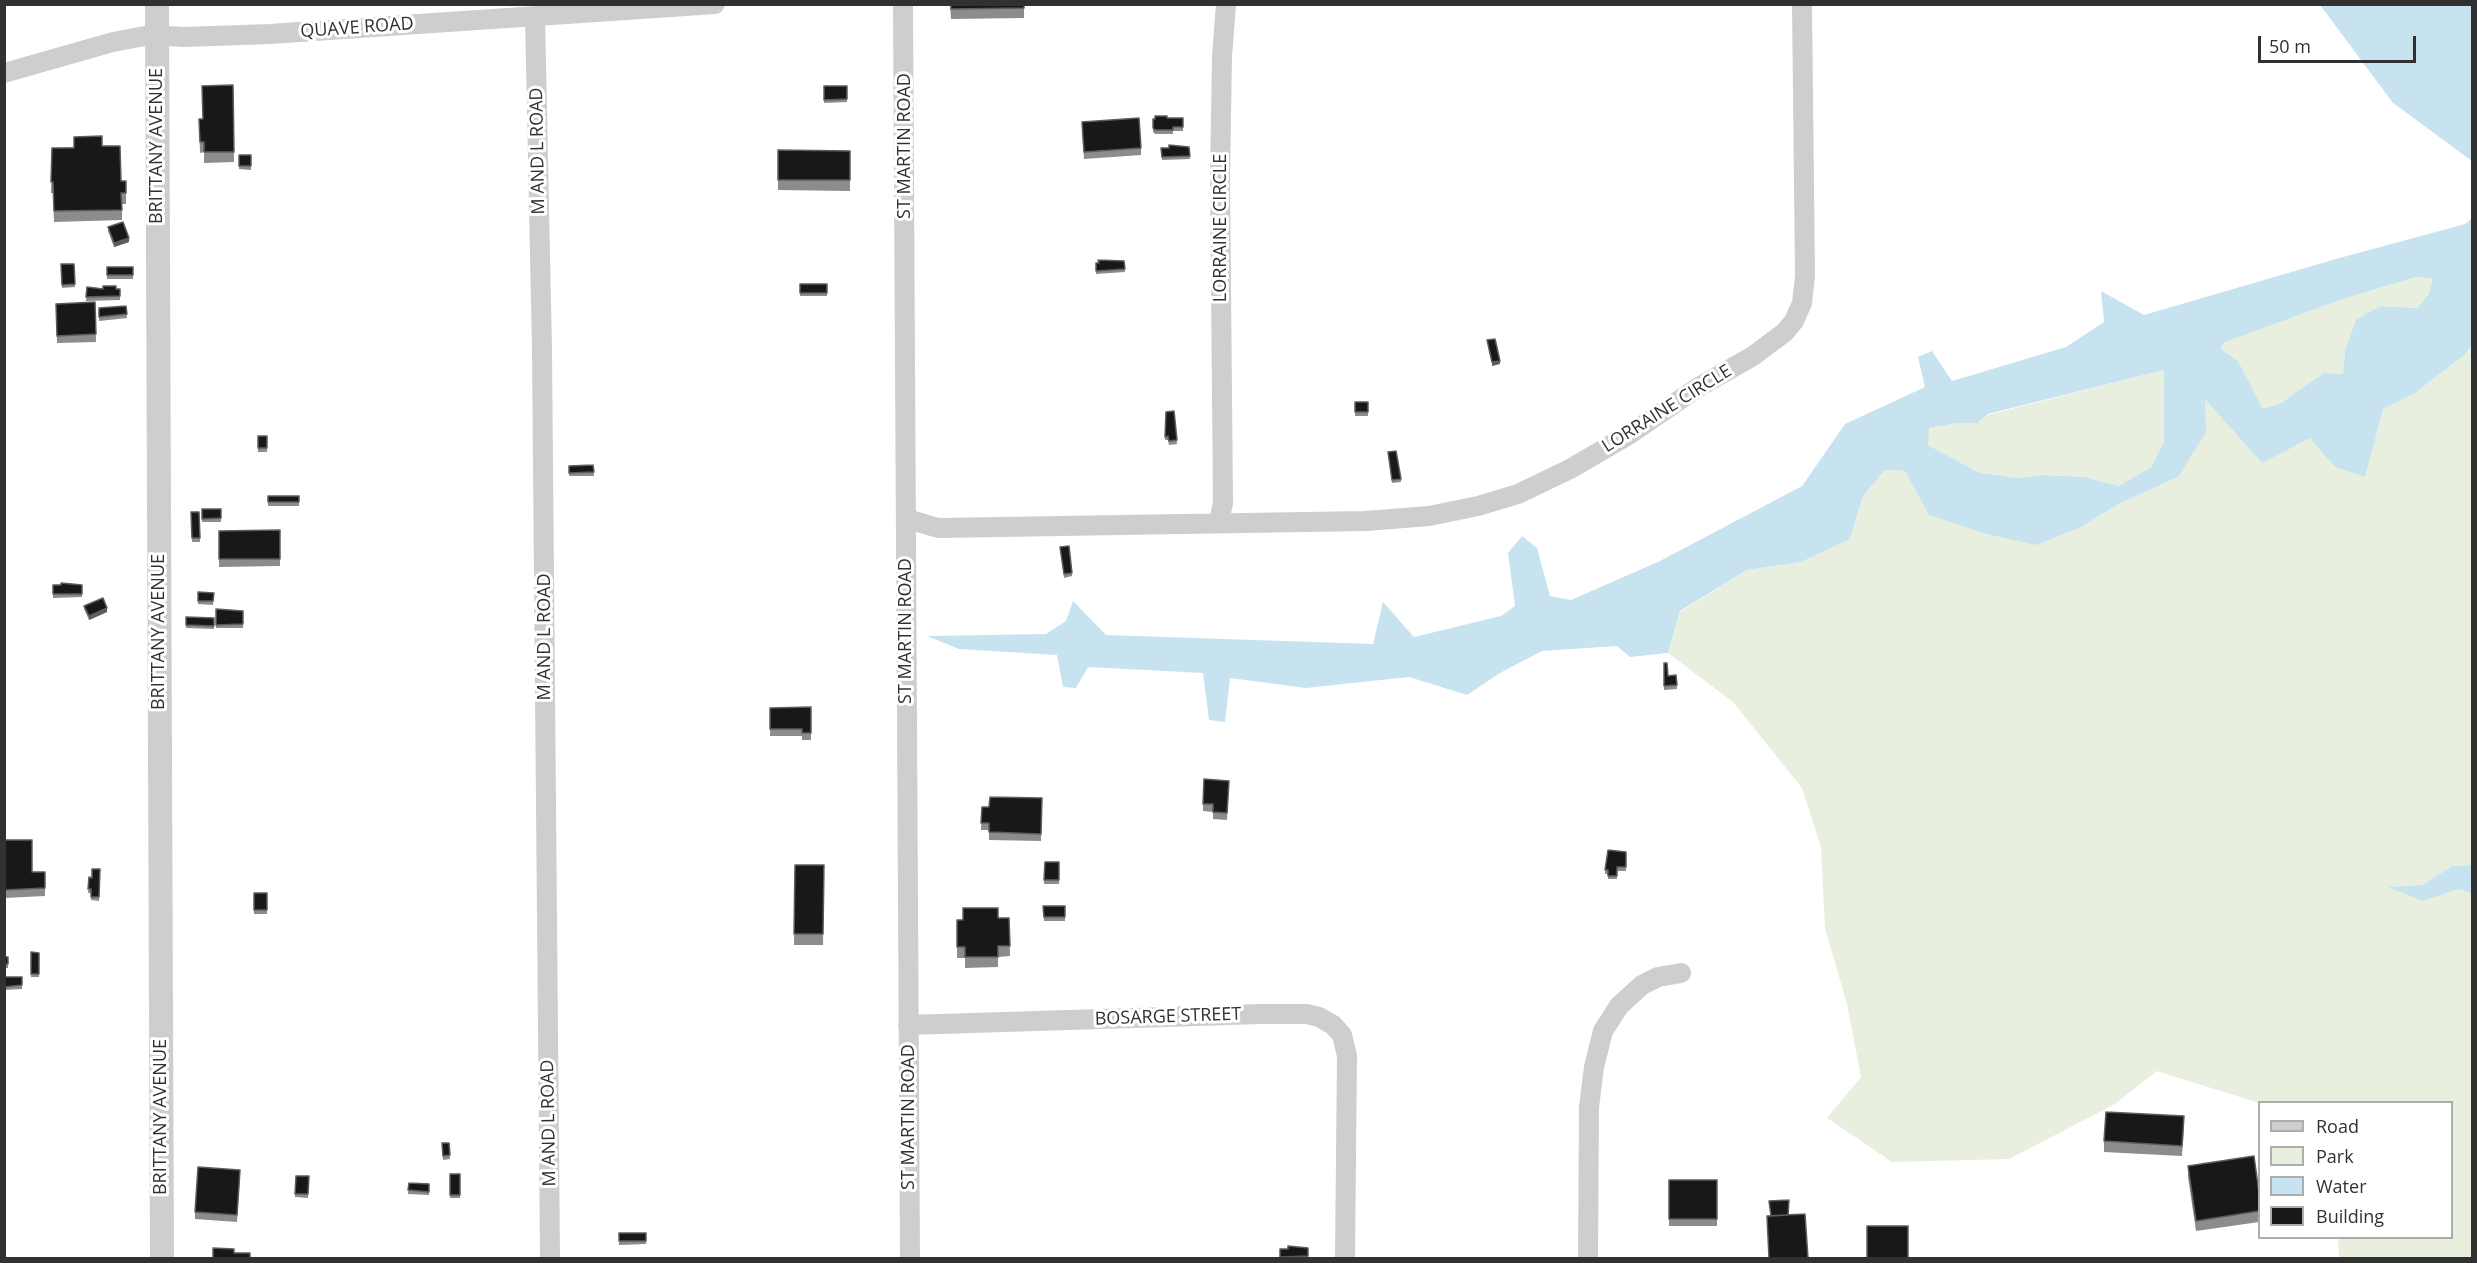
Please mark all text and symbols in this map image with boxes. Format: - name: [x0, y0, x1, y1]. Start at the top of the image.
- street label: QUAVE ROAD: [300, 13, 414, 43]
- scale bar: [2261, 24, 2418, 62]
- text: 50 m: [2269, 34, 2311, 58]
- street label: BRITTANY AVENUE: [146, 68, 168, 224]
- street label: ST MARTIN ROAD: [894, 73, 916, 219]
- street label: M AND L ROAD: [526, 87, 550, 215]
- street label: LORRAINE CIRCLE: [1210, 154, 1232, 302]
- street label: LORRAINE CIRCLE: [1598, 361, 1736, 457]
- street label: BRITTANY AVENUE: [148, 554, 170, 710]
- street label: ST MARTIN ROAD: [895, 558, 917, 704]
- street label: M AND L ROAD: [534, 573, 556, 701]
- street label: BOSARGE STREET: [1094, 1004, 1242, 1030]
- street label: BRITTANY AVENUE: [150, 1039, 172, 1195]
- street label: ST MARTIN ROAD: [898, 1044, 920, 1190]
- street label: M AND L ROAD: [537, 1059, 561, 1187]
- legend: [2258, 1101, 2453, 1239]
- text: Road: [2316, 1114, 2359, 1138]
- text: Park: [2316, 1144, 2354, 1168]
- text: Water: [2316, 1174, 2367, 1198]
- text: Building: [2316, 1204, 2384, 1228]

